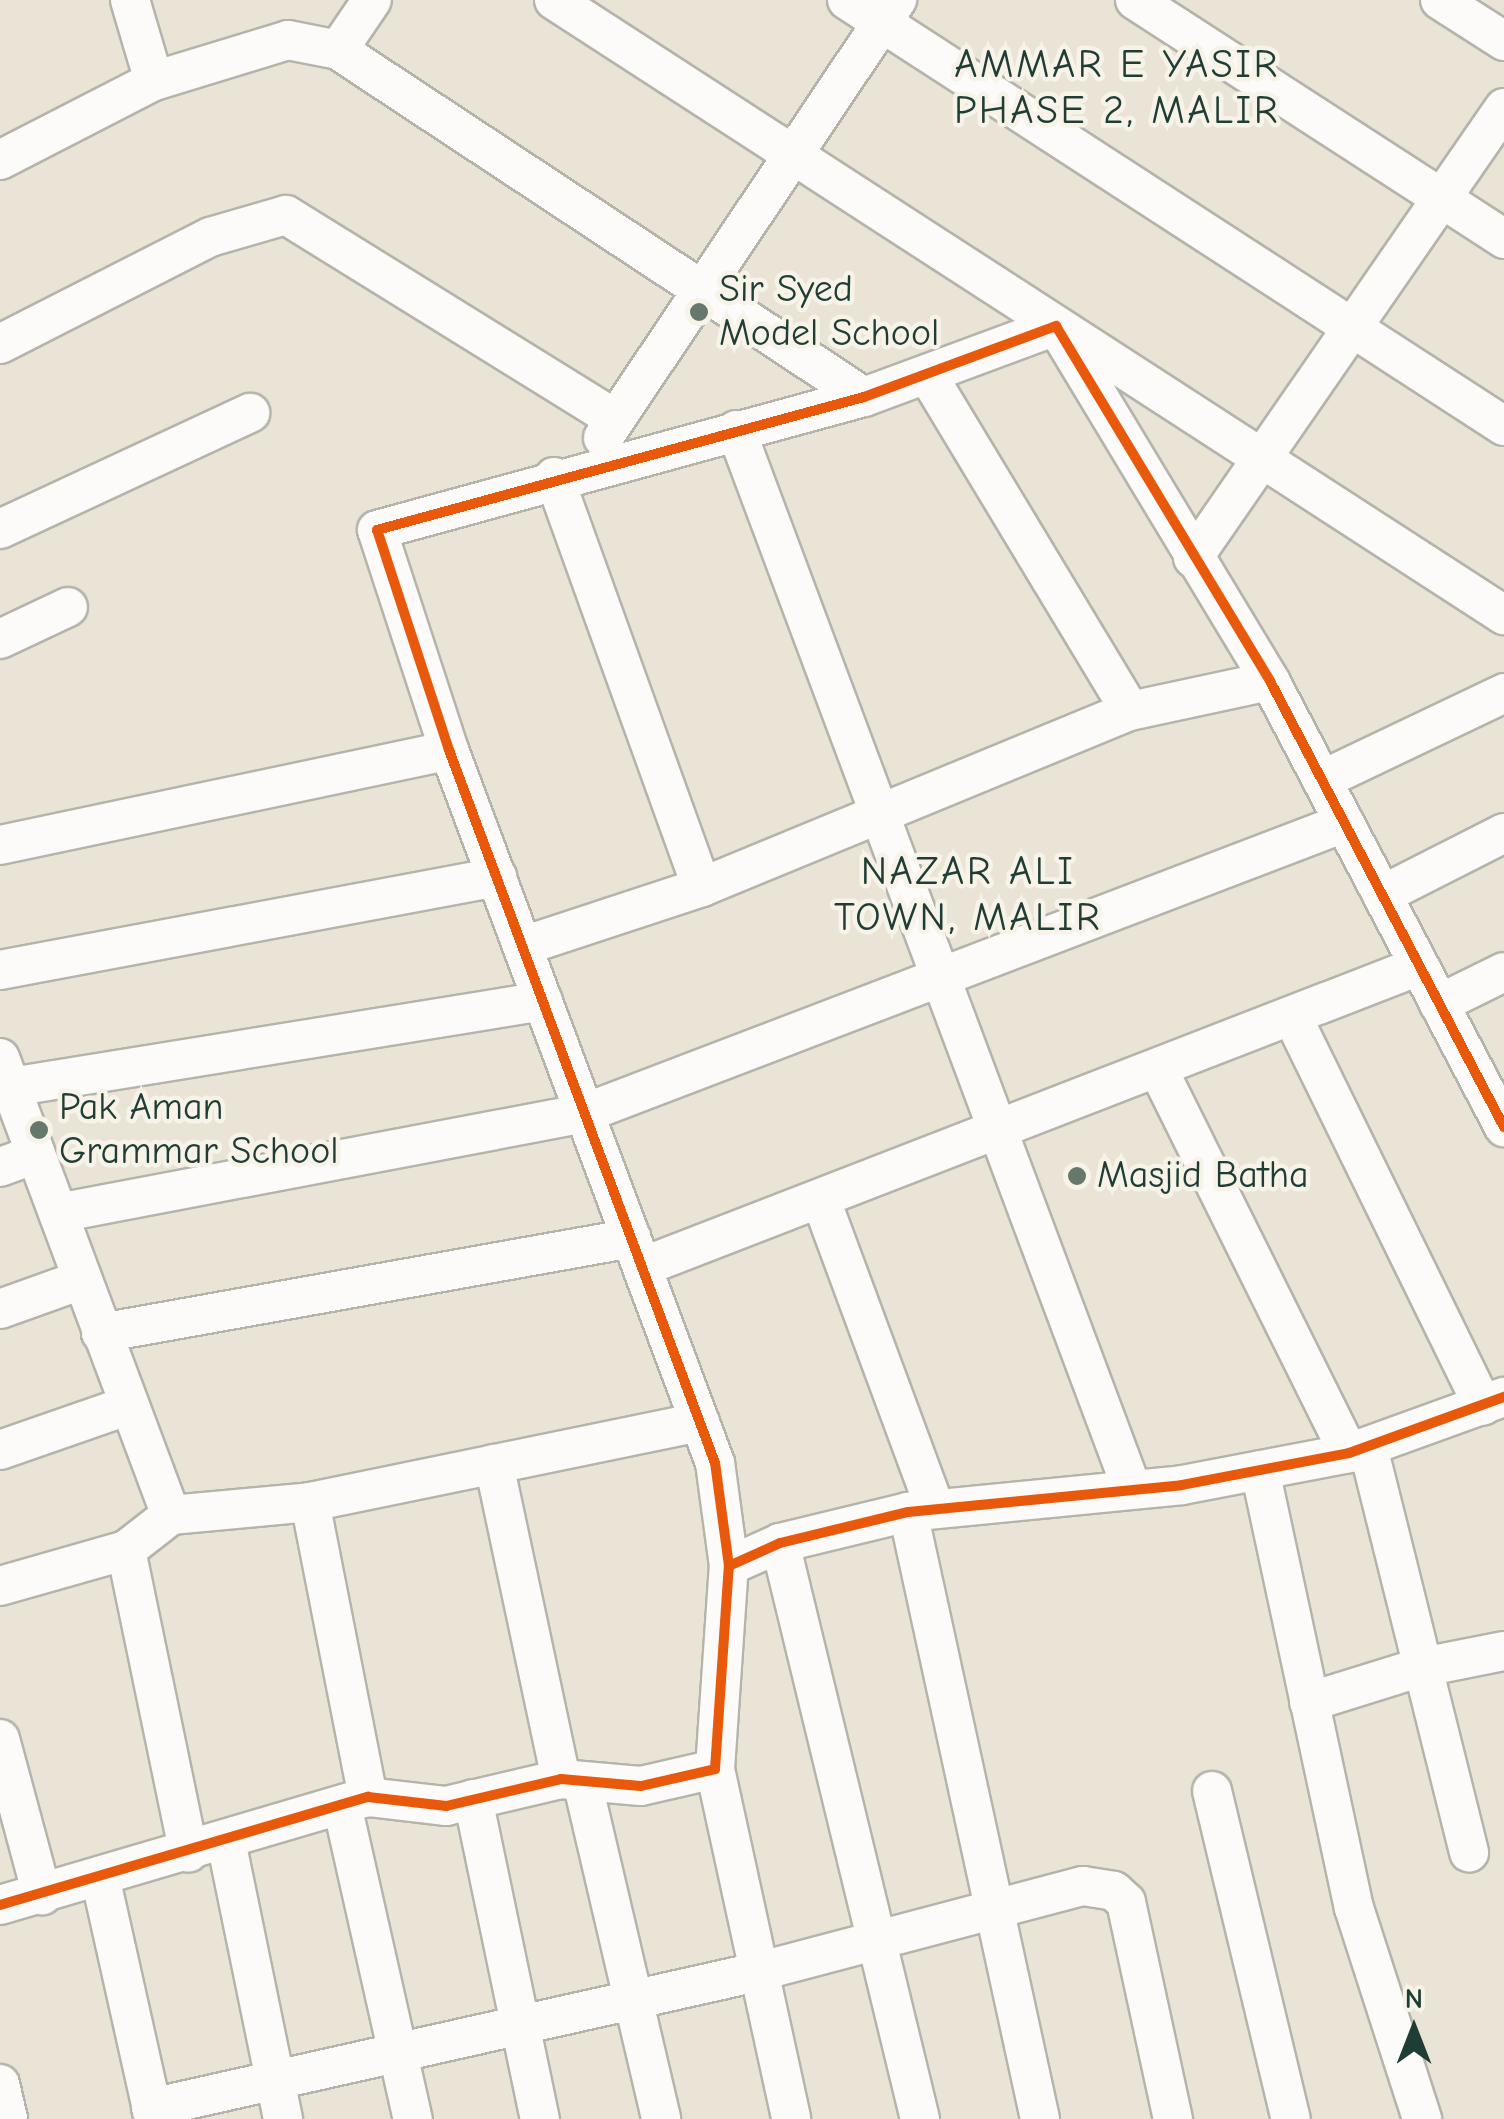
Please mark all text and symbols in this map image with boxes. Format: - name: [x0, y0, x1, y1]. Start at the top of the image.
- district label: AMMAR E YASIR PHASE 2, MALIR: [954, 40, 1280, 134]
- place label: Sir Syed Model School: [719, 267, 939, 356]
- marker: Sir Syed Model School: [688, 301, 710, 323]
- district label: NAZAR ALI TOWN, MALIR: [834, 847, 1102, 941]
- place label: Pak Aman Grammar School: [59, 1085, 339, 1174]
- marker: Pak Aman Grammar School: [28, 1119, 50, 1141]
- place label: Masjid Batha: [1097, 1153, 1309, 1199]
- marker: Masjid Batha: [1066, 1165, 1088, 1187]
- north arrow: [1364, 1979, 1464, 2079]
- text: N: [1405, 1983, 1423, 2015]

